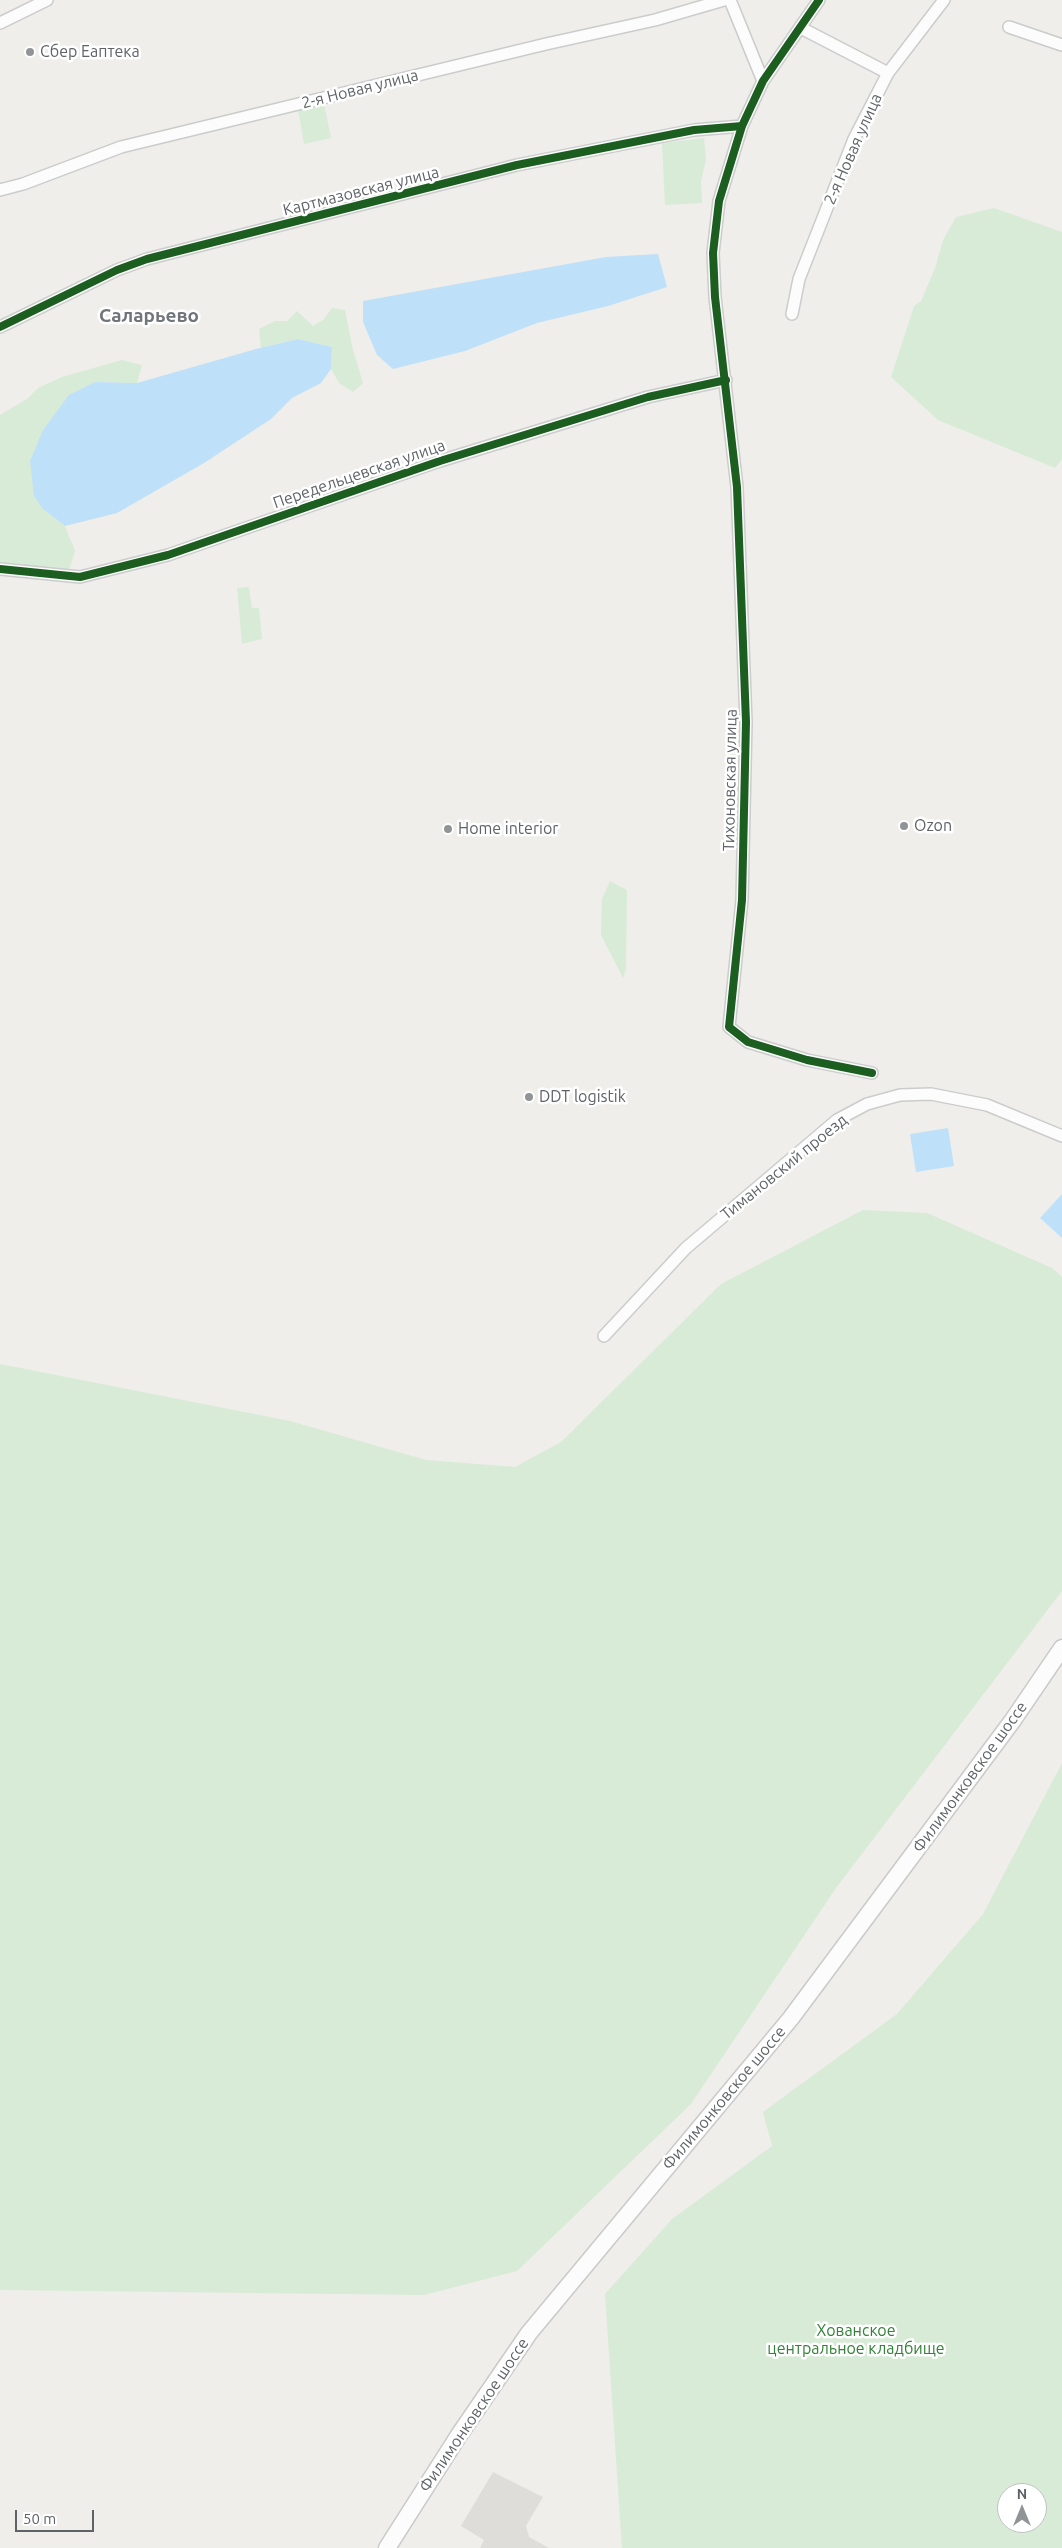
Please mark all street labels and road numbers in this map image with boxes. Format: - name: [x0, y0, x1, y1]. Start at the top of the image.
- street label: 2-я Новая улица: [300, 65, 420, 113]
- street label: 2-я Новая улица: [820, 90, 886, 208]
- street label: Картмазовская улица: [281, 162, 441, 220]
- street label: Передельцевская улица: [270, 435, 448, 513]
- street label: Тихоновская улица: [719, 709, 741, 851]
- street label: Тимановский проезд: [717, 1110, 851, 1224]
- street label: Филимонковское шоссе: [909, 1698, 1031, 1856]
- street label: Филимонковское шоссе: [658, 2022, 790, 2174]
- street label: Филимонковское шоссе: [415, 2334, 533, 2496]

